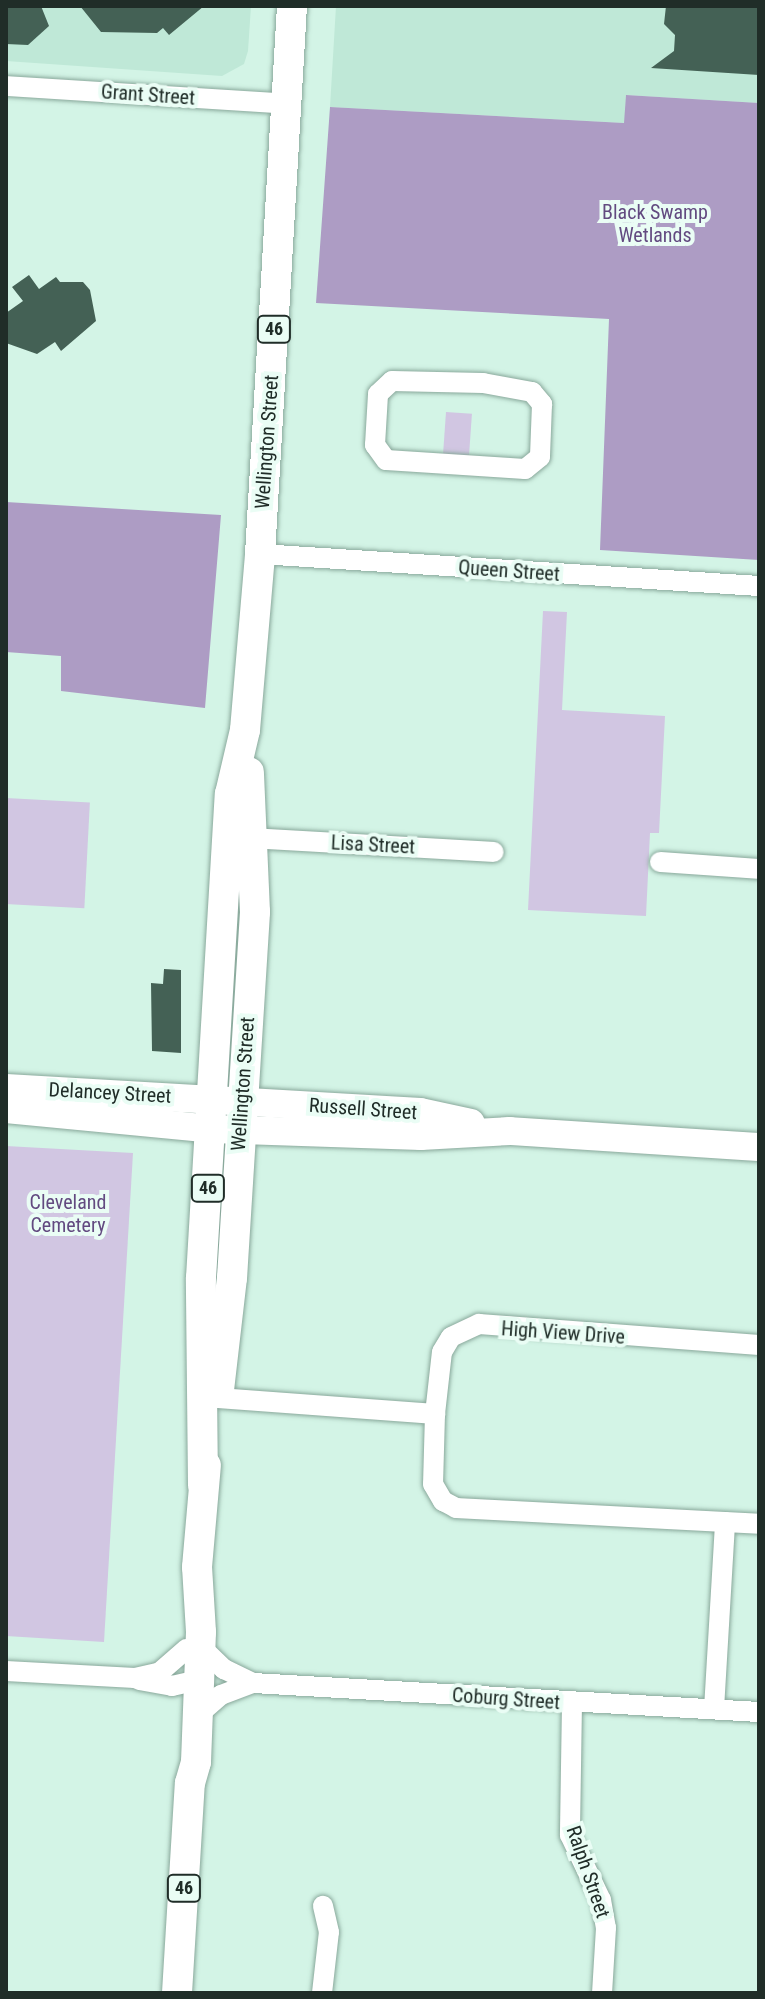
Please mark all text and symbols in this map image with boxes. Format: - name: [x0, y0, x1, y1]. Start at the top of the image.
- street label: Grant Street: [100, 80, 196, 110]
- park label: Black Swamp Wetlands: [602, 201, 708, 248]
- road number: 46: [256, 315, 292, 343]
- street label: Wellington Street: [250, 374, 284, 510]
- street label: Queen Street: [457, 555, 561, 587]
- street label: Lisa Street: [330, 831, 416, 859]
- street label: Wellington Street: [226, 1016, 260, 1152]
- street label: Delancey Street: [48, 1078, 172, 1108]
- street label: Russell Street: [308, 1093, 418, 1125]
- road number: 46: [190, 1174, 226, 1202]
- park label: Cleveland Cemetery: [30, 1190, 106, 1237]
- street label: High View Drive: [500, 1317, 626, 1349]
- street label: Coburg Street: [451, 1683, 561, 1715]
- street label: Ralph Street: [561, 1823, 615, 1921]
- road number: 46: [166, 1874, 202, 1902]

